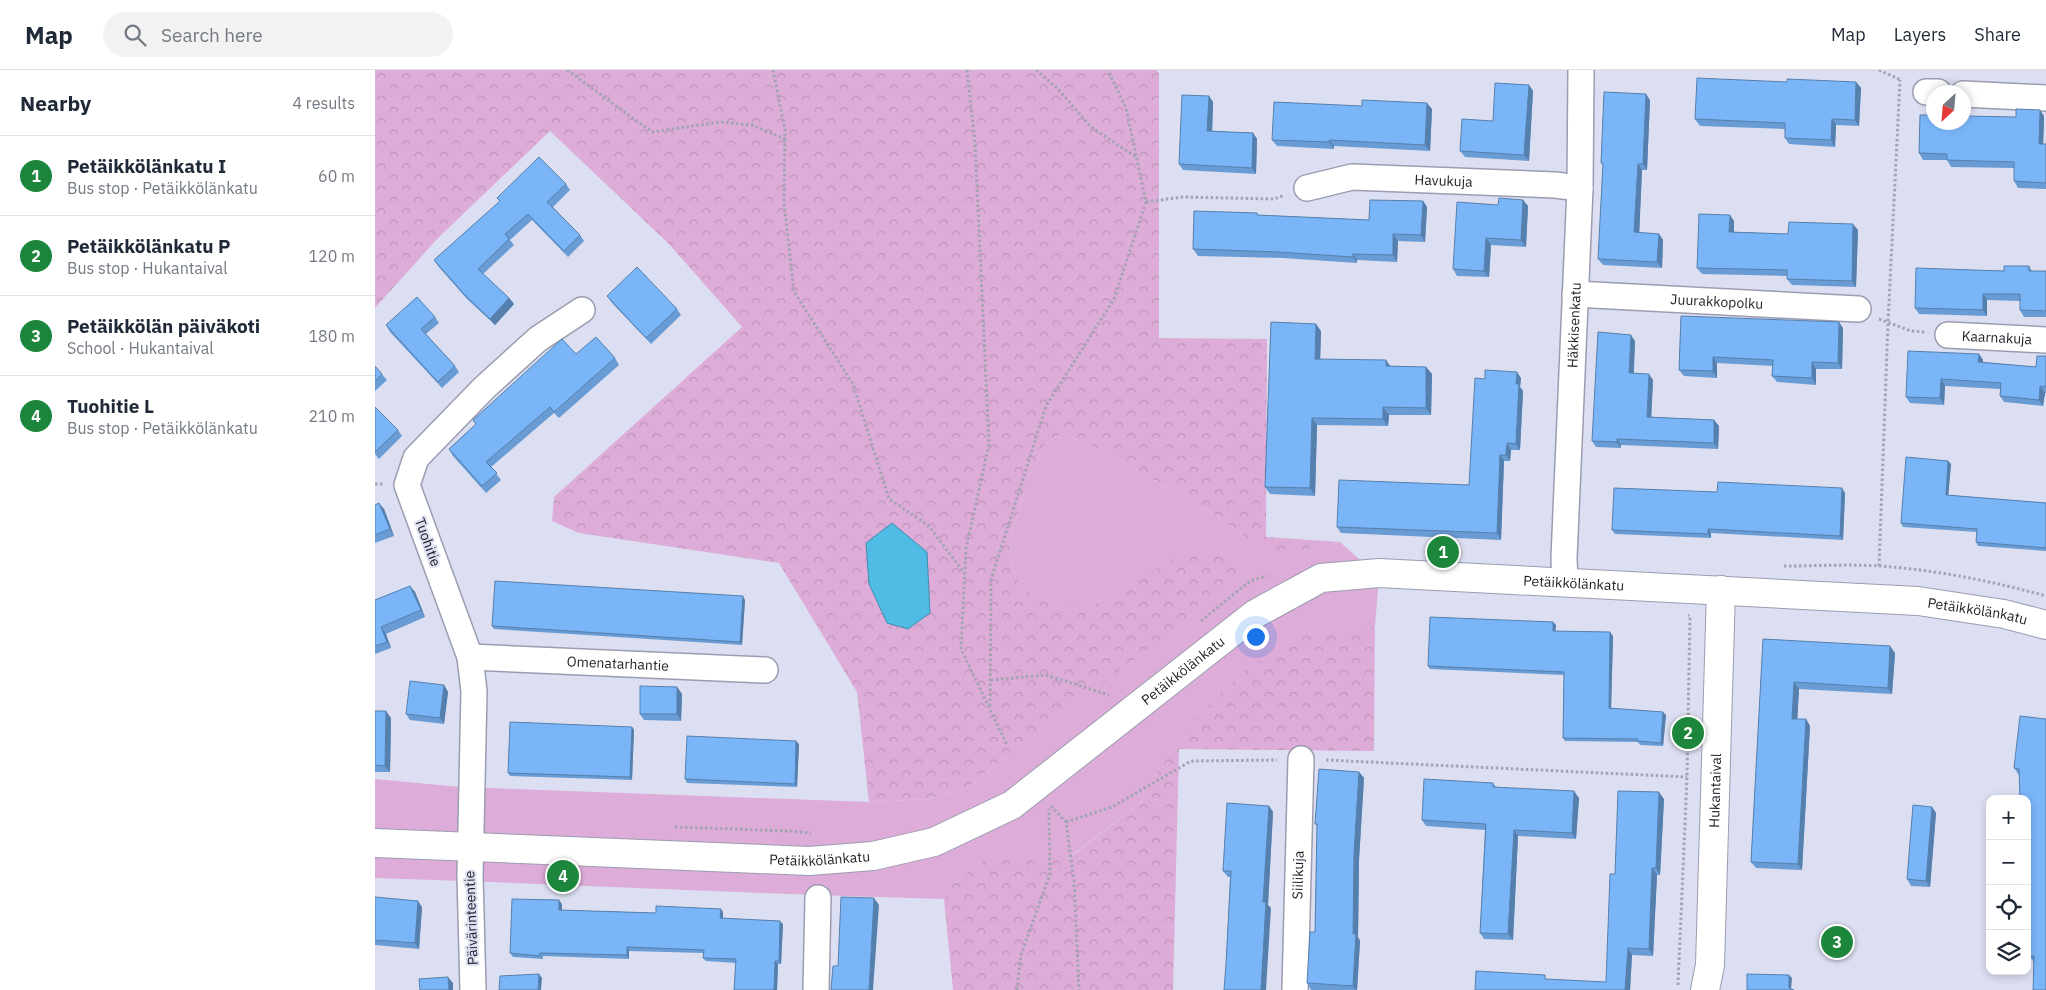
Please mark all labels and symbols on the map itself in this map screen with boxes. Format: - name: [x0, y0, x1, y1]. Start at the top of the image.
- north arrow: [1926, 85, 1971, 130]
- street label: Havukuja: [1414, 170, 1474, 191]
- street label: Häkkisenkatu: [1563, 282, 1585, 368]
- street label: Juurakkopolku: [1670, 290, 1764, 313]
- street label: Kaarnakuja: [1961, 327, 2033, 348]
- street label: Tuohitie: [411, 515, 445, 569]
- pin: 1: [1427, 533, 1459, 571]
- street label: Petäikkölänkatu: [1523, 572, 1625, 595]
- street label: Petäikkölänkatu: [1926, 594, 2029, 629]
- your location: [1243, 624, 1269, 650]
- street label: Petäikkölänkatu: [1138, 632, 1228, 709]
- street label: Omenatarhantie: [566, 652, 670, 675]
- pin: 2: [1672, 714, 1704, 752]
- street label: Hukantaival: [1705, 753, 1725, 828]
- street label: Petäikkölänkatu: [769, 847, 871, 870]
- street label: Siilikuja: [1288, 850, 1308, 900]
- pin: 4: [547, 857, 579, 895]
- street label: Päivärinteentie: [460, 870, 482, 966]
- pin: 3: [1821, 923, 1853, 961]

